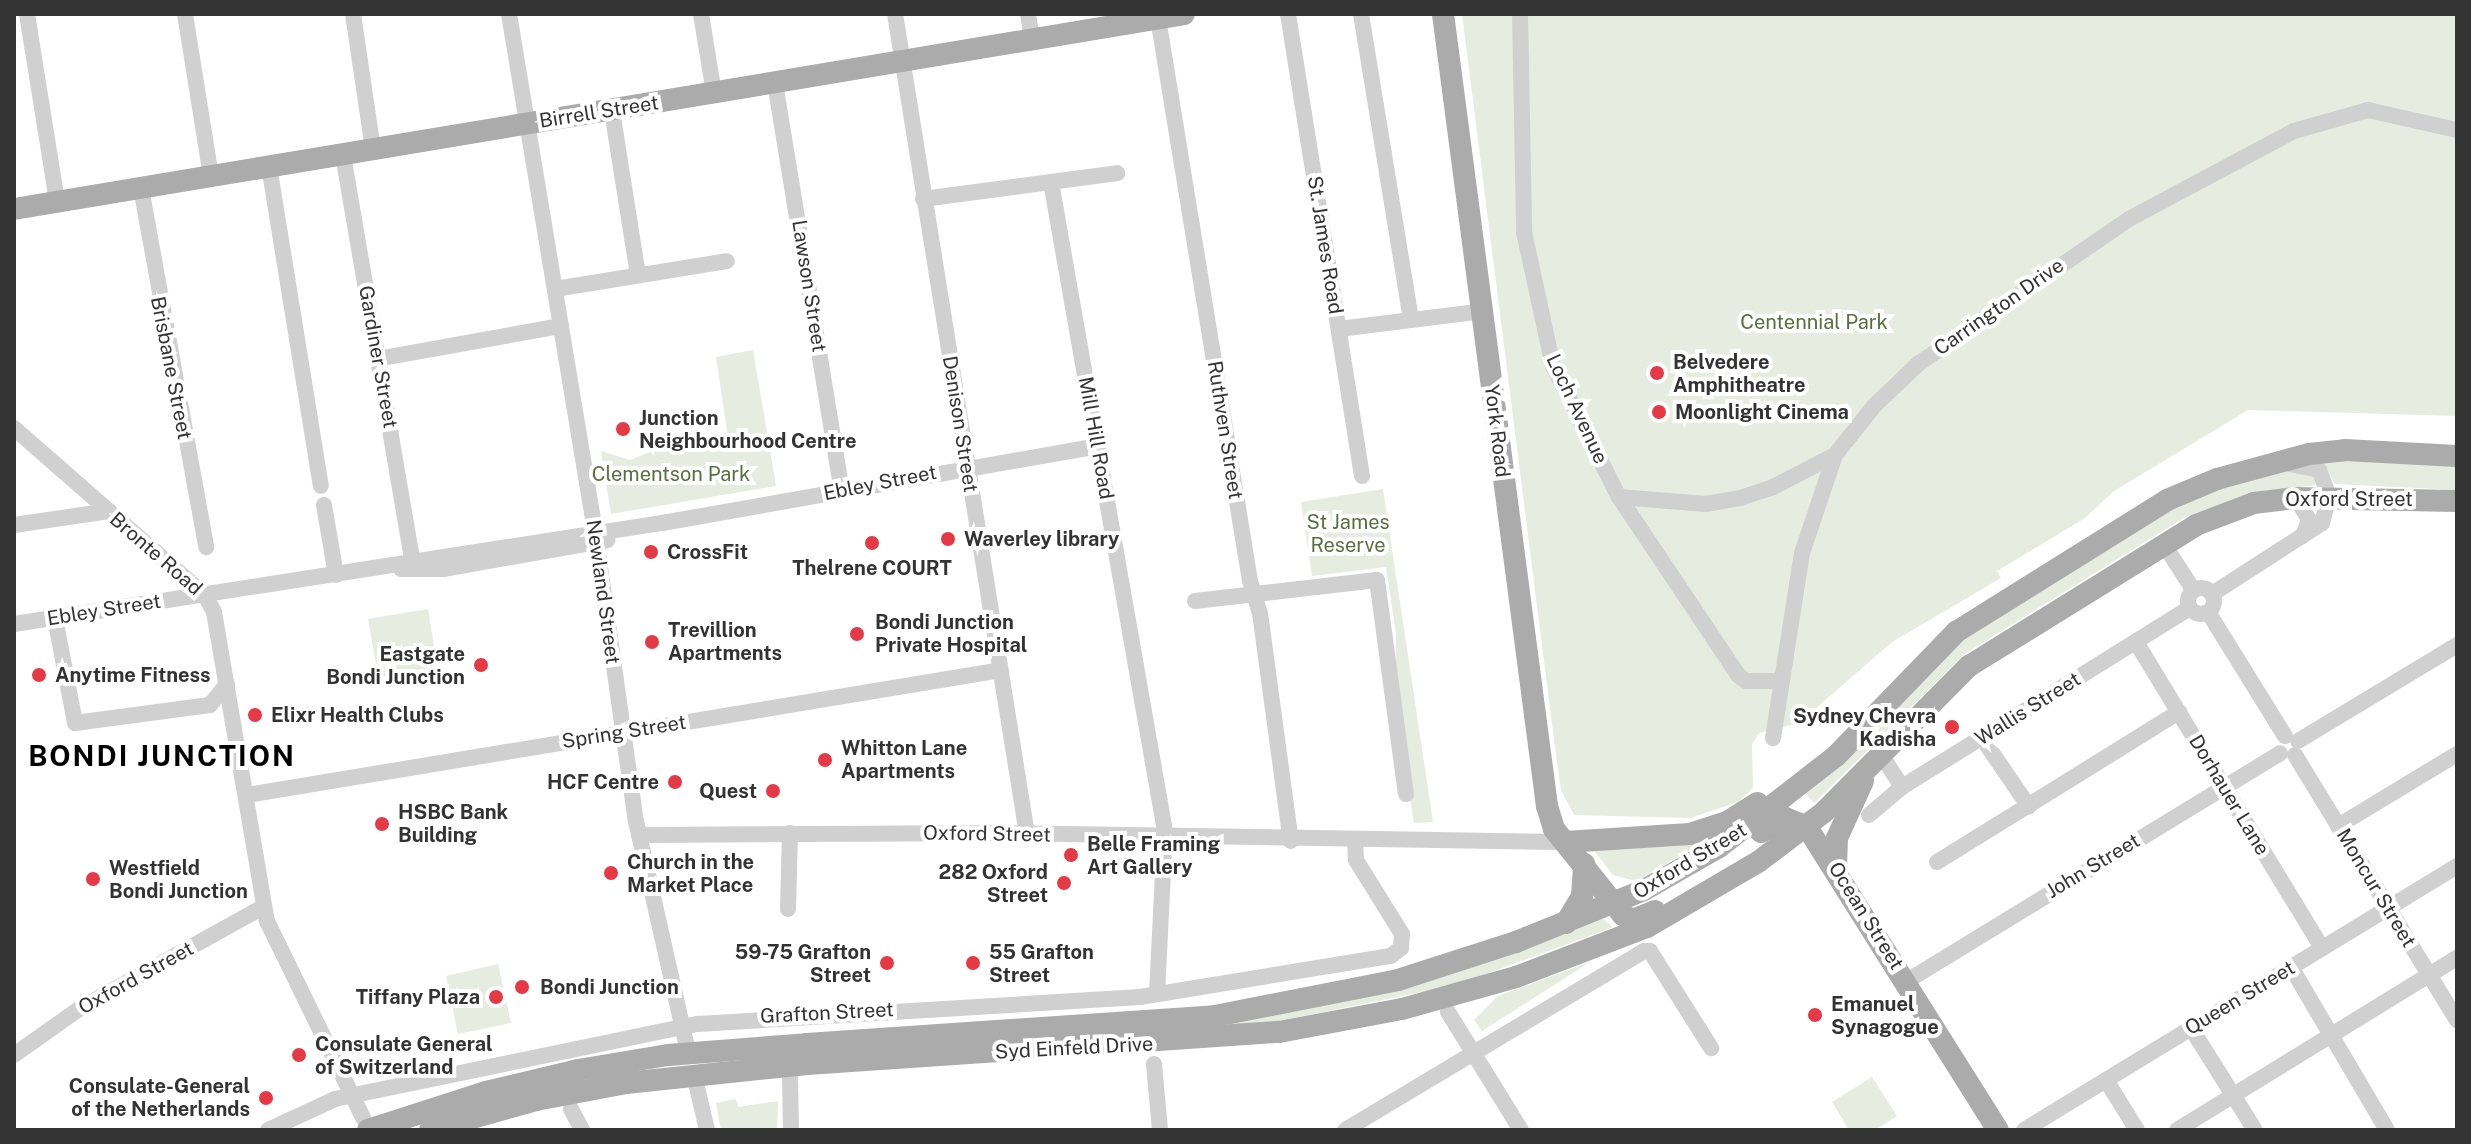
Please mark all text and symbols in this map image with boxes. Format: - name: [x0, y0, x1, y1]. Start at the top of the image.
- street label: Birrell Street: [538, 91, 660, 133]
- street label: St. James Road: [1302, 174, 1348, 316]
- street label: Lawson Street: [787, 218, 831, 354]
- street label: Carrington Drive: [1930, 253, 2068, 361]
- street label: Gardiner Street: [354, 284, 402, 430]
- street label: Brisbane Street: [145, 294, 197, 442]
- park label: Centennial Park: [1740, 310, 1888, 334]
- street label: Loch Avenue: [1541, 350, 1613, 468]
- place label: Belvedere Amphitheatre: [1673, 350, 1805, 397]
- street label: Denison Street: [937, 354, 983, 494]
- street label: Ruthven Street: [1202, 359, 1248, 501]
- marker: Belvedere Amphitheatre: [1648, 364, 1666, 382]
- street label: Mill Hill Road: [1073, 375, 1119, 501]
- street label: York Road: [1479, 383, 1515, 479]
- place label: Moonlight Cinema: [1675, 400, 1849, 424]
- marker: Moonlight Cinema: [1650, 403, 1668, 421]
- place label: Junction Neighbourhood Centre: [639, 406, 856, 453]
- marker: Junction Neighbourhood Centre: [614, 420, 632, 438]
- street label: Ebley Street: [821, 460, 939, 506]
- park label: Clementson Park: [592, 462, 750, 486]
- street label: Oxford Street: [2285, 487, 2413, 511]
- street label: Bronte Road: [105, 507, 207, 601]
- park label: St James Reserve: [1306, 510, 1390, 557]
- street label: Newland Street: [581, 518, 625, 666]
- place label: Waverley library: [964, 527, 1119, 551]
- marker: Waverley library: [939, 530, 957, 548]
- marker: Thelrene COURT: [863, 534, 881, 552]
- place label: CrossFit: [667, 540, 748, 564]
- marker: CrossFit: [642, 543, 660, 561]
- place label: Thelrene COURT: [792, 556, 952, 580]
- street label: Ebley Street: [45, 589, 163, 631]
- place label: Bondi Junction Private Hospital: [875, 610, 1027, 657]
- place label: Trevillion Apartments: [668, 618, 782, 665]
- marker: Bondi Junction Private Hospital: [846, 623, 868, 645]
- marker: Trevillion Apartments: [643, 633, 661, 651]
- place label: Eastgate Bondi Junction: [326, 642, 465, 689]
- marker: Eastgate Bondi Junction: [472, 656, 490, 674]
- place label: Anytime Fitness: [55, 663, 211, 687]
- marker: Anytime Fitness: [30, 666, 48, 684]
- street label: Wallis Street: [1971, 667, 2085, 751]
- place label: Elixr Health Clubs: [271, 703, 444, 727]
- place label: Sydney Chevra Kadisha: [1793, 704, 1936, 751]
- marker: Elixr Health Clubs: [246, 706, 264, 724]
- street label: Spring Street: [560, 710, 688, 754]
- marker: Sydney Chevra Kadisha: [1943, 718, 1961, 736]
- street label: Dorhauer Lane: [2184, 730, 2274, 860]
- place label: Whitton Lane Apartments: [841, 736, 967, 783]
- district label: BONDI JUNCTION: [28, 739, 296, 773]
- marker: Whitton Lane Apartments: [816, 751, 834, 769]
- place label: HCF Centre: [547, 770, 659, 794]
- marker: HCF Centre: [666, 773, 684, 791]
- place label: Quest: [699, 779, 757, 803]
- marker: Quest: [764, 782, 782, 800]
- place label: HSBC Bank Building: [398, 800, 508, 847]
- marker: HSBC Bank Building: [373, 815, 391, 833]
- street label: Oxford Street: [1629, 818, 1751, 904]
- street label: Oxford Street: [923, 821, 1051, 847]
- street label: Moncur Street: [2331, 824, 2421, 952]
- street label: John Street: [2042, 829, 2144, 903]
- place label: Belle Framing Art Gallery: [1087, 832, 1220, 879]
- marker: Belle Framing Art Gallery: [1062, 846, 1080, 864]
- place label: Church in the Market Place: [627, 850, 754, 897]
- place label: Westfield Bondi Junction: [109, 856, 248, 903]
- street label: Ocean Street: [1823, 858, 1909, 974]
- place label: 282 Oxford Street: [939, 860, 1048, 907]
- marker: Church in the Market Place: [602, 864, 620, 882]
- marker: Westfield Bondi Junction: [84, 870, 102, 888]
- marker: 282 Oxford Street: [1055, 874, 1073, 892]
- street label: Oxford Street: [74, 937, 198, 1019]
- place label: 59-75 Grafton Street: [735, 940, 871, 987]
- place label: 55 Grafton Street: [989, 940, 1094, 987]
- marker: 59-75 Grafton Street: [878, 954, 896, 972]
- marker: 55 Grafton Street: [964, 954, 982, 972]
- street label: Queen Street: [2181, 956, 2299, 1040]
- place label: Bondi Junction: [540, 975, 679, 999]
- marker: Bondi Junction: [511, 976, 533, 998]
- place label: Tiffany Plaza: [356, 985, 480, 1009]
- marker: Tiffany Plaza: [487, 988, 505, 1006]
- place label: Emanuel Synagogue: [1831, 992, 1939, 1039]
- street label: Grafton Street: [760, 998, 894, 1028]
- marker: Emanuel Synagogue: [1806, 1006, 1824, 1024]
- place label: Consulate General of Switzerland: [315, 1032, 493, 1079]
- street label: Syd Einfeld Drive: [994, 1032, 1154, 1064]
- marker: Consulate General of Switzerland: [290, 1046, 308, 1064]
- place label: Consulate-General of the Netherlands: [69, 1074, 250, 1121]
- marker: Consulate-General of the Netherlands: [257, 1089, 275, 1107]

